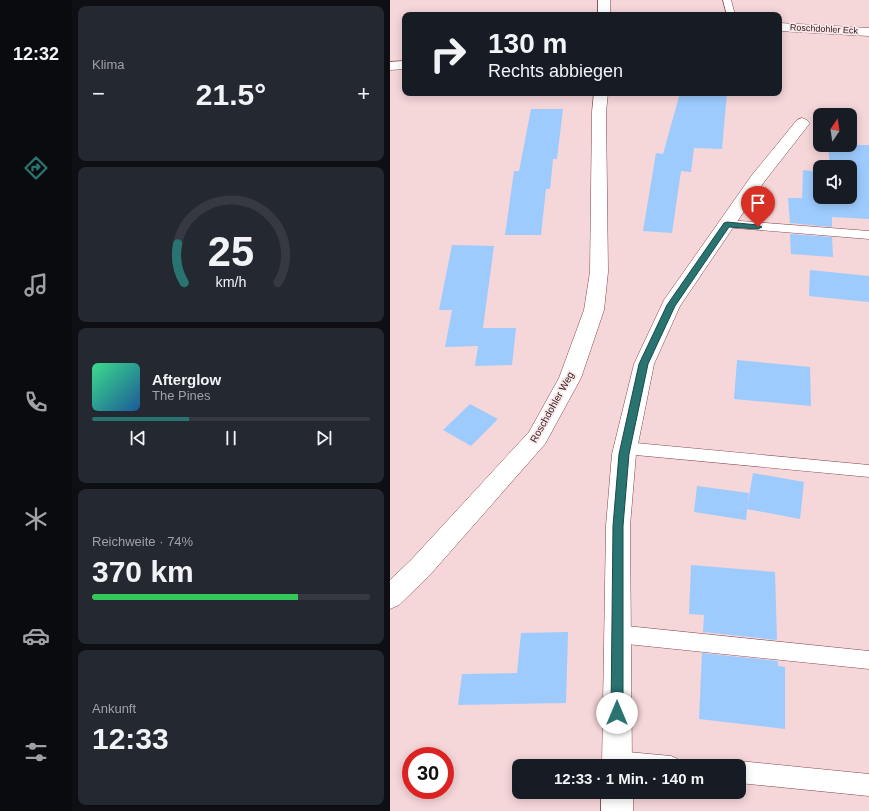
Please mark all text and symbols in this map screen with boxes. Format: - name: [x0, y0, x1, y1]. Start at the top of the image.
- street label: Roschdohler Eck: [790, 22, 859, 36]
- icon: right: [422, 28, 474, 80]
- text: 130 m: [488, 28, 567, 59]
- text: 12:32: [13, 44, 59, 64]
- text: Klima: [92, 57, 125, 72]
- text: Rechts abbiegen: [488, 61, 623, 81]
- text: 21.5°: [196, 78, 266, 111]
- text: −: [92, 81, 105, 106]
- text: +: [357, 81, 370, 106]
- north arrow: [813, 108, 857, 152]
- map controls: [813, 108, 857, 204]
- icon: directions: [22, 154, 50, 182]
- button: sound: [813, 160, 857, 204]
- pin: [741, 186, 775, 227]
- icon: arrive: [747, 192, 769, 214]
- text: 25: [208, 227, 254, 274]
- icon: music: [22, 271, 50, 299]
- text: km/h: [216, 273, 247, 289]
- street label: Roschdohler Weg: [528, 370, 576, 444]
- text: Afterglow: [152, 371, 221, 388]
- icon: phone: [22, 388, 50, 416]
- text: The Pines: [152, 388, 211, 403]
- icon: previous: [127, 427, 149, 449]
- icon: pause: [220, 427, 242, 449]
- icon: next: [313, 427, 335, 449]
- icon: climate: [22, 505, 50, 533]
- text: Reichweite · 74%: [92, 534, 193, 549]
- text: 370 km: [92, 555, 194, 588]
- icon: car: [22, 622, 50, 650]
- position arrow: [596, 692, 638, 734]
- text: Ankunft: [92, 701, 136, 716]
- text: 12:33: [92, 722, 169, 755]
- icon: filters: [22, 738, 50, 766]
- speed limit sign: 30: [402, 747, 454, 799]
- text: 12:33 · 1 Min. · 140 m: [554, 770, 704, 787]

